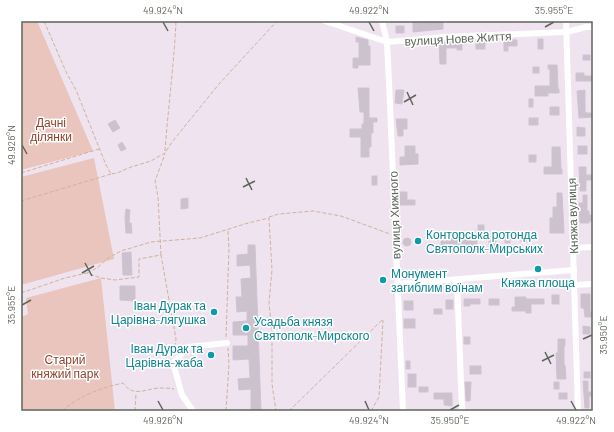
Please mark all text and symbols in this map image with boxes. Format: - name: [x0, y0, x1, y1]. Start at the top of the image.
- text: 49.924°N: [143, 4, 183, 16]
- text: 49.922°N: [349, 4, 389, 16]
- text: 35.955°E: [535, 4, 573, 16]
- street label: вулиця Нове Життя: [404, 28, 512, 49]
- park label: Дачні ділянки: [30, 115, 72, 144]
- text: 49.926°N: [5, 125, 17, 165]
- street label: вулиця Хижного: [385, 170, 404, 259]
- street label: Княжа вулиця: [564, 178, 581, 254]
- place label: Конторська ротонда Святополк-Мирських: [426, 227, 543, 256]
- marker: Конторська ротонда Святополк-Мирських: [413, 236, 423, 246]
- marker: Княжа площа: [533, 264, 543, 274]
- place label: Монумент загиблим воїнам: [391, 266, 483, 294]
- marker: Монумент загиблим воїнам: [378, 275, 388, 285]
- place label: Княжа площа: [501, 275, 575, 290]
- text: 35.955°E: [5, 286, 17, 324]
- place label: Іван Дурак та Царівна-лягушка: [111, 298, 206, 327]
- marker: Іван Дурак та Царівна-лягушка: [209, 307, 219, 317]
- place label: Усадьба князя Святополк-Мирского: [254, 314, 370, 343]
- text: 35.950°E: [597, 316, 609, 354]
- marker: Усадьба князя Святополк-Мирского: [241, 323, 251, 333]
- place label: Іван Дурак та Царівна-жаба: [125, 341, 203, 370]
- marker: Іван Дурак та Царівна-жаба: [206, 350, 216, 360]
- park label: Старий княжий парк: [31, 352, 99, 381]
- text: 49.926°N: [143, 414, 183, 426]
- text: 49.924°N: [349, 414, 389, 426]
- text: 35.950°E: [431, 414, 469, 426]
- text: 49.922°N: [556, 414, 596, 426]

